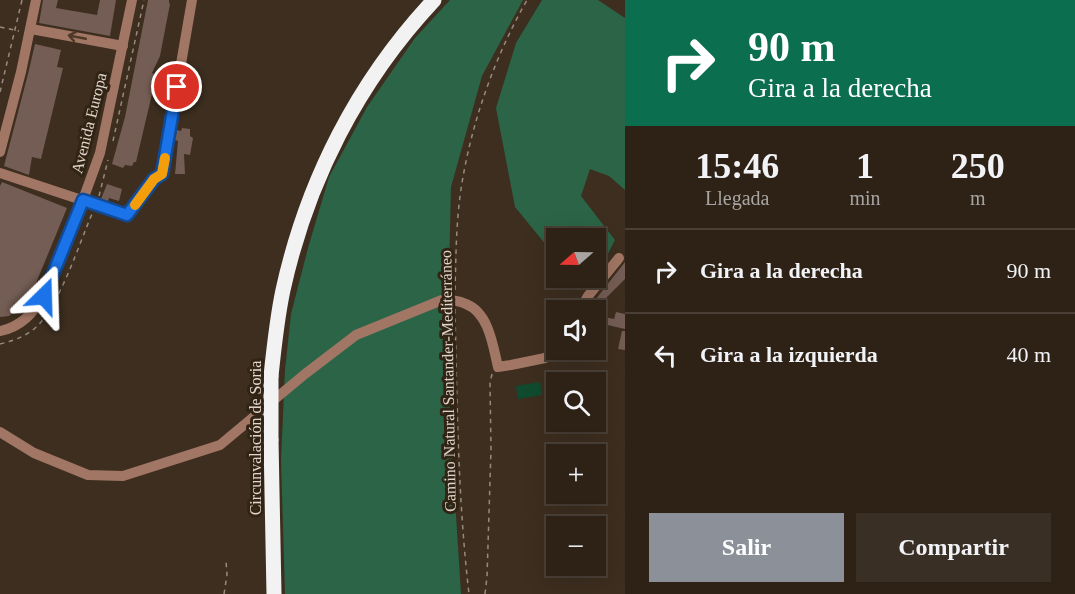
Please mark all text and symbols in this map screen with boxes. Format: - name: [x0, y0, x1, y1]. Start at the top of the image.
- icon: right: [649, 24, 727, 102]
- text: 90 m: [748, 24, 836, 70]
- one-way arrow: [67, 31, 87, 42]
- pin: [151, 61, 202, 112]
- icon: arrive: [160, 70, 193, 103]
- street label: Avenida Europa: [68, 71, 111, 175]
- text: Gira a la derecha: [748, 73, 932, 103]
- text: 15:46: [695, 146, 779, 186]
- text: 1: [856, 146, 874, 186]
- text: 250: [951, 146, 1005, 186]
- text: Llegada: [705, 187, 769, 209]
- text: min: [849, 187, 881, 209]
- text: m: [970, 187, 986, 209]
- north arrow: [546, 228, 606, 288]
- map controls: [546, 228, 606, 576]
- street label: Camino Natural Santander-Mediterráneo: [437, 250, 459, 512]
- icon: right: [649, 255, 682, 288]
- text: Gira a la derecha: [700, 258, 863, 283]
- text: 90 m: [1006, 258, 1051, 283]
- position arrow: [12, 264, 76, 328]
- button: sound: [546, 300, 606, 360]
- icon: left: [649, 339, 682, 372]
- text: Gira a la izquierda: [700, 342, 878, 367]
- text: 40 m: [1006, 342, 1051, 367]
- street label: Circunvalación de Soria: [247, 361, 264, 515]
- button: search: [546, 372, 606, 432]
- button: +: [546, 444, 606, 504]
- button: Salir: [649, 513, 844, 582]
- button: Compartir: [856, 513, 1051, 582]
- button: −: [546, 516, 606, 576]

